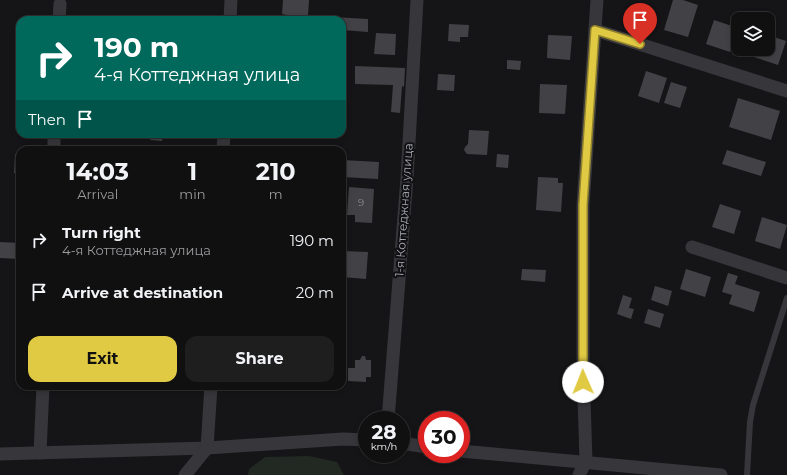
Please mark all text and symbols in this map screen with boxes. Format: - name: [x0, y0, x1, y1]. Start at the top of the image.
- pin: [623, 3, 657, 44]
- icon: arrive: [629, 9, 651, 31]
- map controls: [731, 12, 775, 56]
- button: layers: [731, 12, 775, 56]
- text: 190 m: [94, 30, 179, 64]
- icon: right: [28, 32, 80, 84]
- text: 4-я Коттеджная улица: [94, 64, 300, 86]
- icon: arrive: [74, 108, 96, 130]
- text: Then: [28, 110, 66, 129]
- street label: 1-я Коттеджная улица: [391, 143, 416, 277]
- text: 14:03: [66, 157, 129, 186]
- text: 1: [188, 157, 197, 186]
- text: 210: [256, 157, 296, 186]
- text: Arrival: [77, 186, 118, 202]
- text: min: [179, 186, 205, 202]
- text: m: [269, 186, 283, 202]
- house number: 9: [358, 196, 364, 209]
- text: Turn right: [62, 223, 141, 242]
- icon: right: [28, 229, 50, 251]
- text: 190 m: [290, 231, 334, 250]
- text: 4-я Коттеджная улица: [62, 242, 211, 258]
- icon: arrive: [28, 281, 50, 303]
- text: Arrive at destination: [62, 283, 223, 302]
- text: 20 m: [296, 283, 334, 302]
- button: Exit: [28, 336, 177, 382]
- button: Share: [185, 336, 334, 382]
- position arrow: [562, 361, 604, 403]
- speed limit sign: 30: [418, 411, 470, 463]
- text: 28: [372, 420, 397, 444]
- text: km/h: [371, 440, 397, 453]

